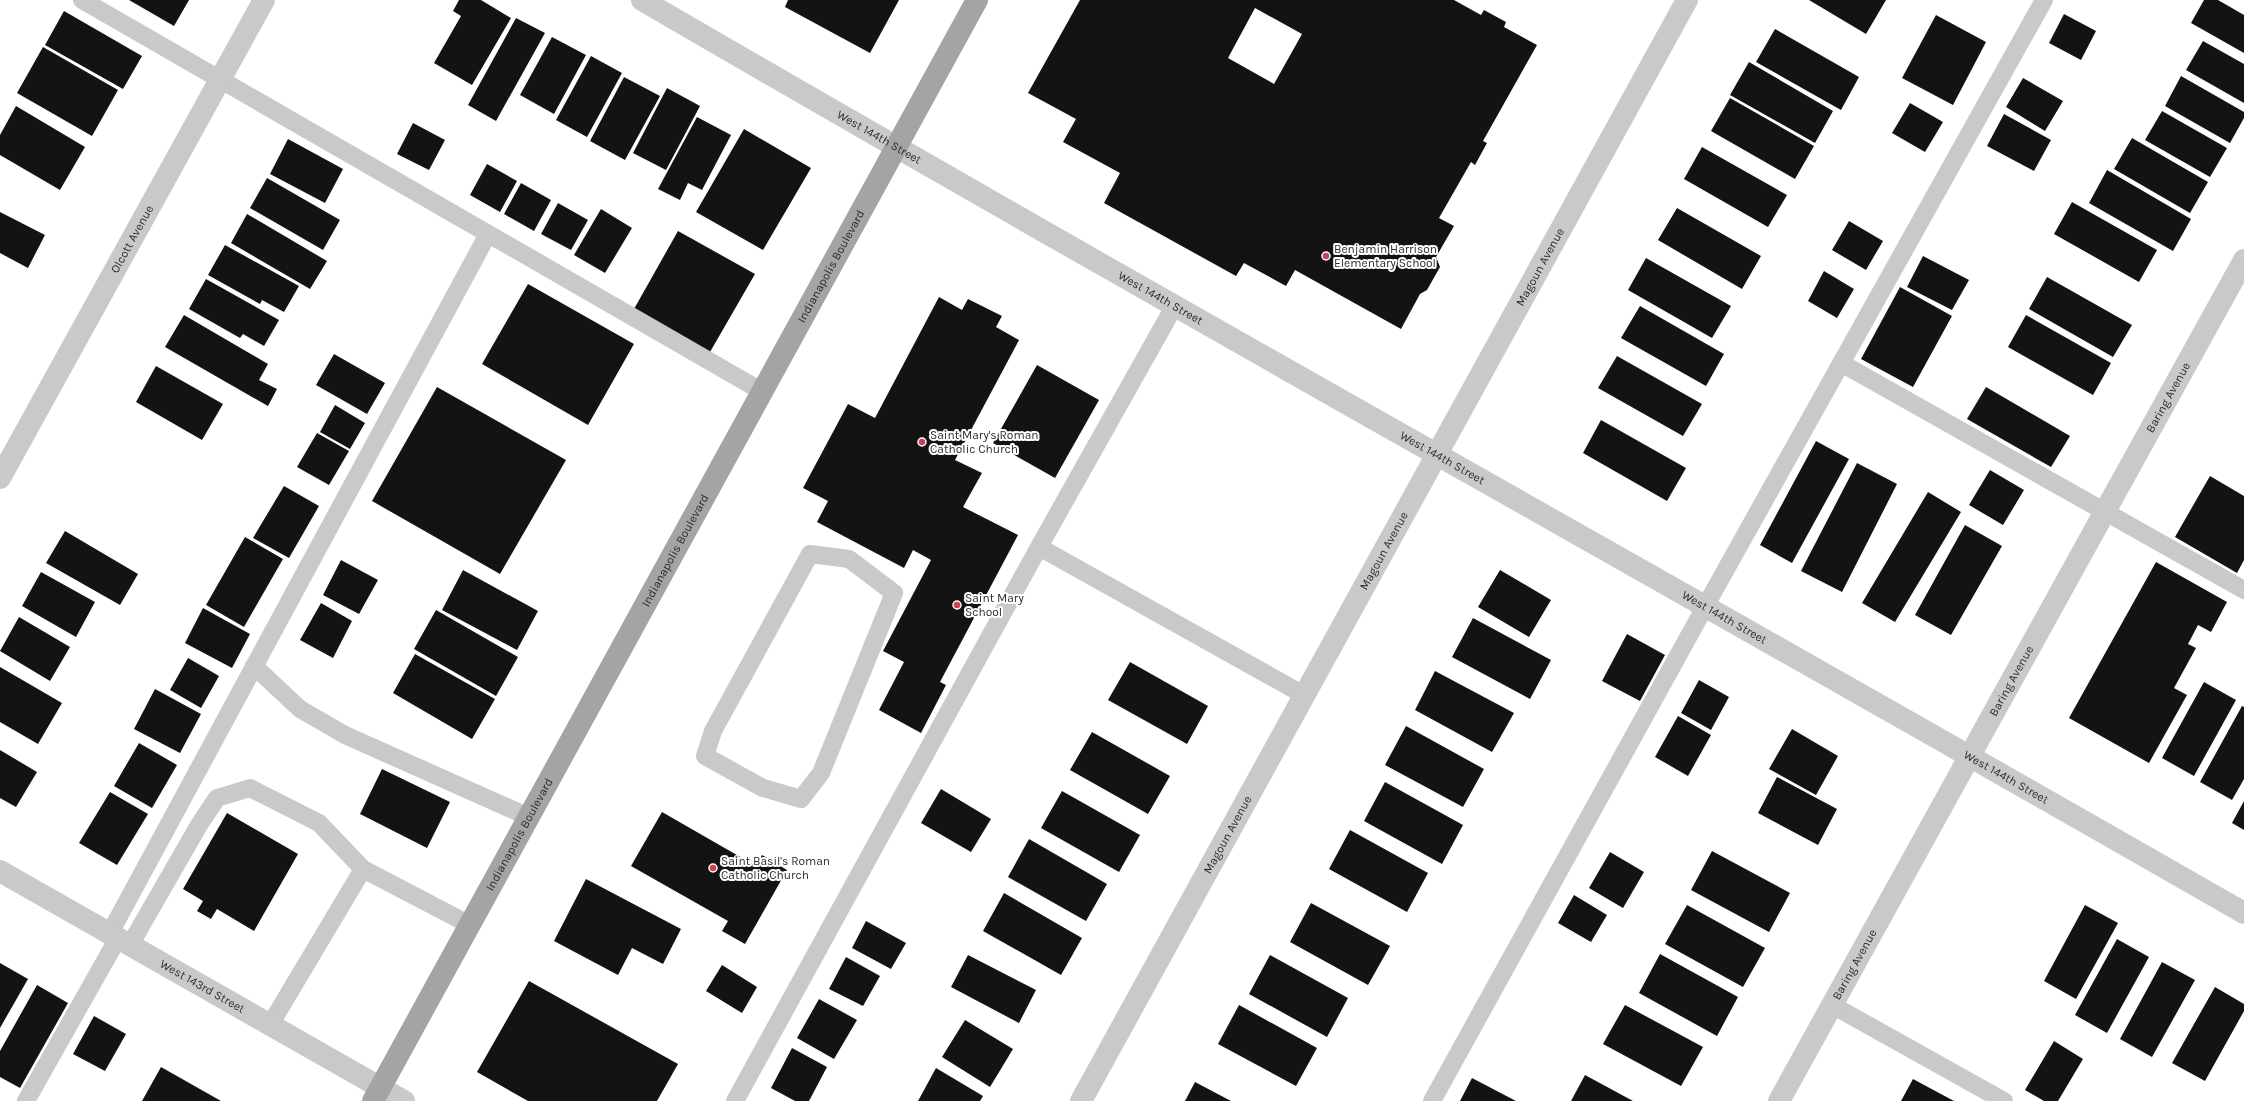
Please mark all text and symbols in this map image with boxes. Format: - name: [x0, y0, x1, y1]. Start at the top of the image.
- street label: West 144th Street: [834, 107, 924, 167]
- street label: Olcott Avenue: [108, 203, 156, 275]
- street label: Indianapolis Boulevard: [794, 208, 867, 325]
- street label: Magoun Avenue: [1513, 225, 1567, 308]
- place label: Benjamin Harrison Elementary School: [1334, 242, 1437, 270]
- marker: Benjamin Harrison Elementary School: [1321, 251, 1331, 261]
- street label: West 144th Street: [1116, 268, 1206, 328]
- street label: Baring Avenue: [2143, 360, 2193, 435]
- place label: Saint Mary's Roman Catholic Church: [930, 428, 1039, 456]
- street label: West 144th Street: [1397, 428, 1488, 487]
- marker: Saint Mary's Roman Catholic Church: [917, 437, 927, 447]
- street label: Indianapolis Boulevard: [638, 492, 712, 609]
- street label: Magoun Avenue: [1357, 509, 1411, 592]
- street label: West 144th Street: [1679, 588, 1770, 647]
- place label: Saint Mary School: [965, 591, 1024, 619]
- marker: Saint Mary School: [952, 600, 962, 610]
- street label: Baring Avenue: [1986, 643, 2036, 719]
- street label: West 144th Street: [1961, 747, 2051, 807]
- street label: Indianapolis Boulevard: [483, 776, 556, 893]
- street label: Magoun Avenue: [1200, 793, 1255, 876]
- place label: Saint Basil's Roman Catholic Church: [721, 854, 830, 882]
- marker: Saint Basil's Roman Catholic Church: [708, 863, 718, 873]
- street label: Baring Avenue: [1829, 927, 1880, 1002]
- street label: West 143rd Street: [158, 957, 248, 1016]

